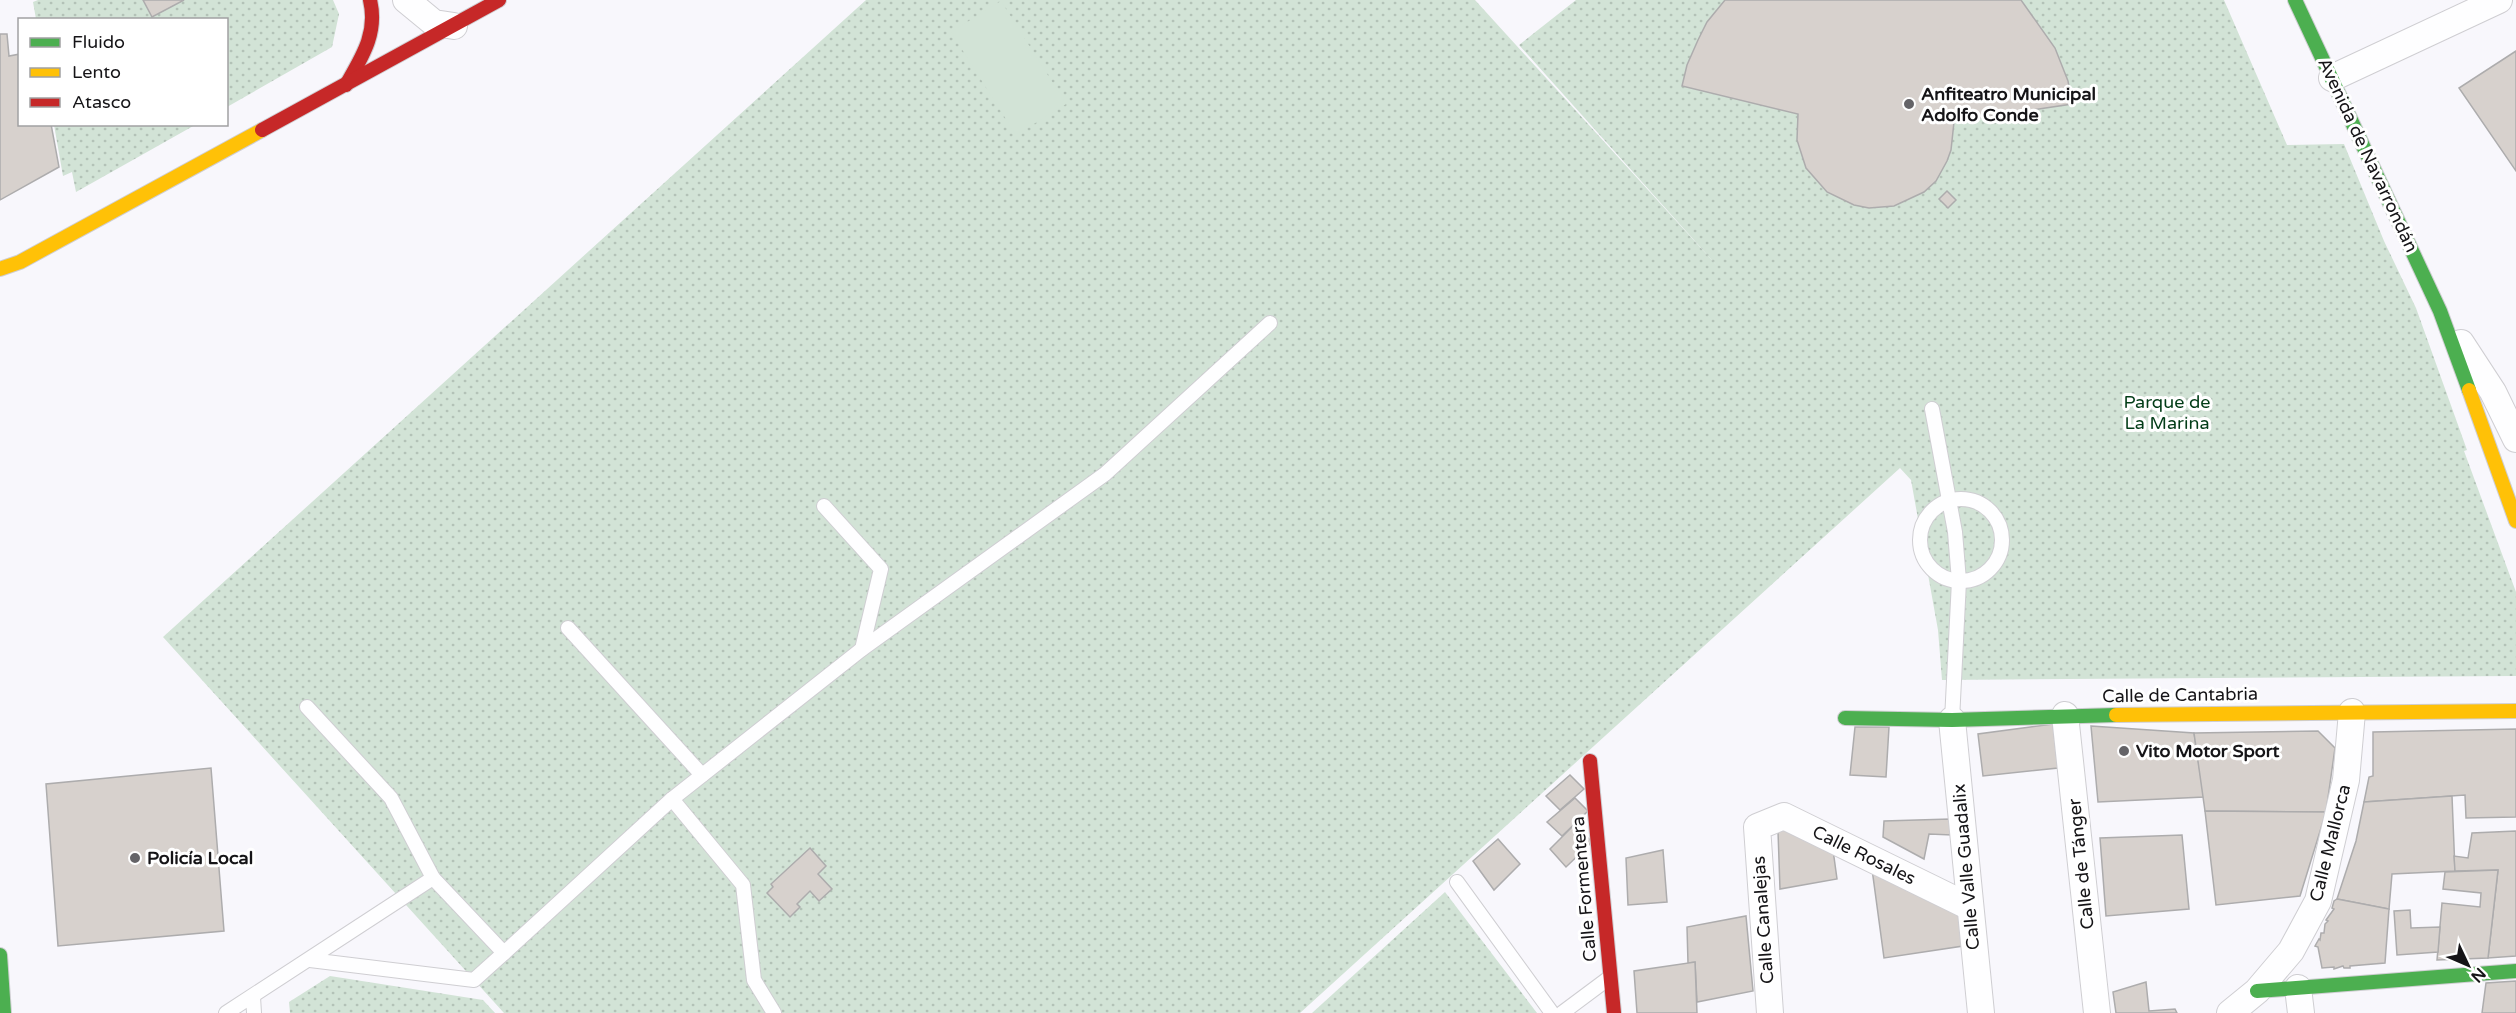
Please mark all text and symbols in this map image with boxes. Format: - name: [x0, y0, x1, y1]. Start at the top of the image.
- legend: [18, 18, 228, 126]
- text: Fluido: [72, 31, 125, 53]
- street label: Avenida de Navarrondán: [2313, 54, 2423, 256]
- text: Lento: [72, 61, 121, 83]
- place label: Anfiteatro Municipal Adolfo Conde: [1921, 83, 2096, 126]
- text: Atasco: [72, 91, 131, 113]
- marker: Anfiteatro Municipal Adolfo Conde: [1902, 97, 1916, 111]
- park label: Parque de La Marina: [2123, 391, 2211, 434]
- street label: Calle de Cantabria: [2102, 683, 2258, 707]
- place label: Vito Motor Sport: [2136, 740, 2280, 762]
- marker: Vito Motor Sport: [2117, 744, 2131, 758]
- street label: Calle Mallorca: [2305, 782, 2355, 904]
- street label: Calle Valle Guadalix: [1948, 783, 1984, 951]
- street label: Calle de Tánger: [2063, 797, 2099, 931]
- street label: Calle Formentera: [1567, 815, 1601, 963]
- street label: Calle Rosales: [1809, 820, 1919, 890]
- place label: Policía Local: [147, 847, 253, 869]
- marker: Policía Local: [128, 851, 142, 865]
- street label: Calle Canalejas: [1748, 855, 1778, 985]
- north arrow: [2438, 935, 2498, 995]
- text: N: [2466, 963, 2490, 986]

